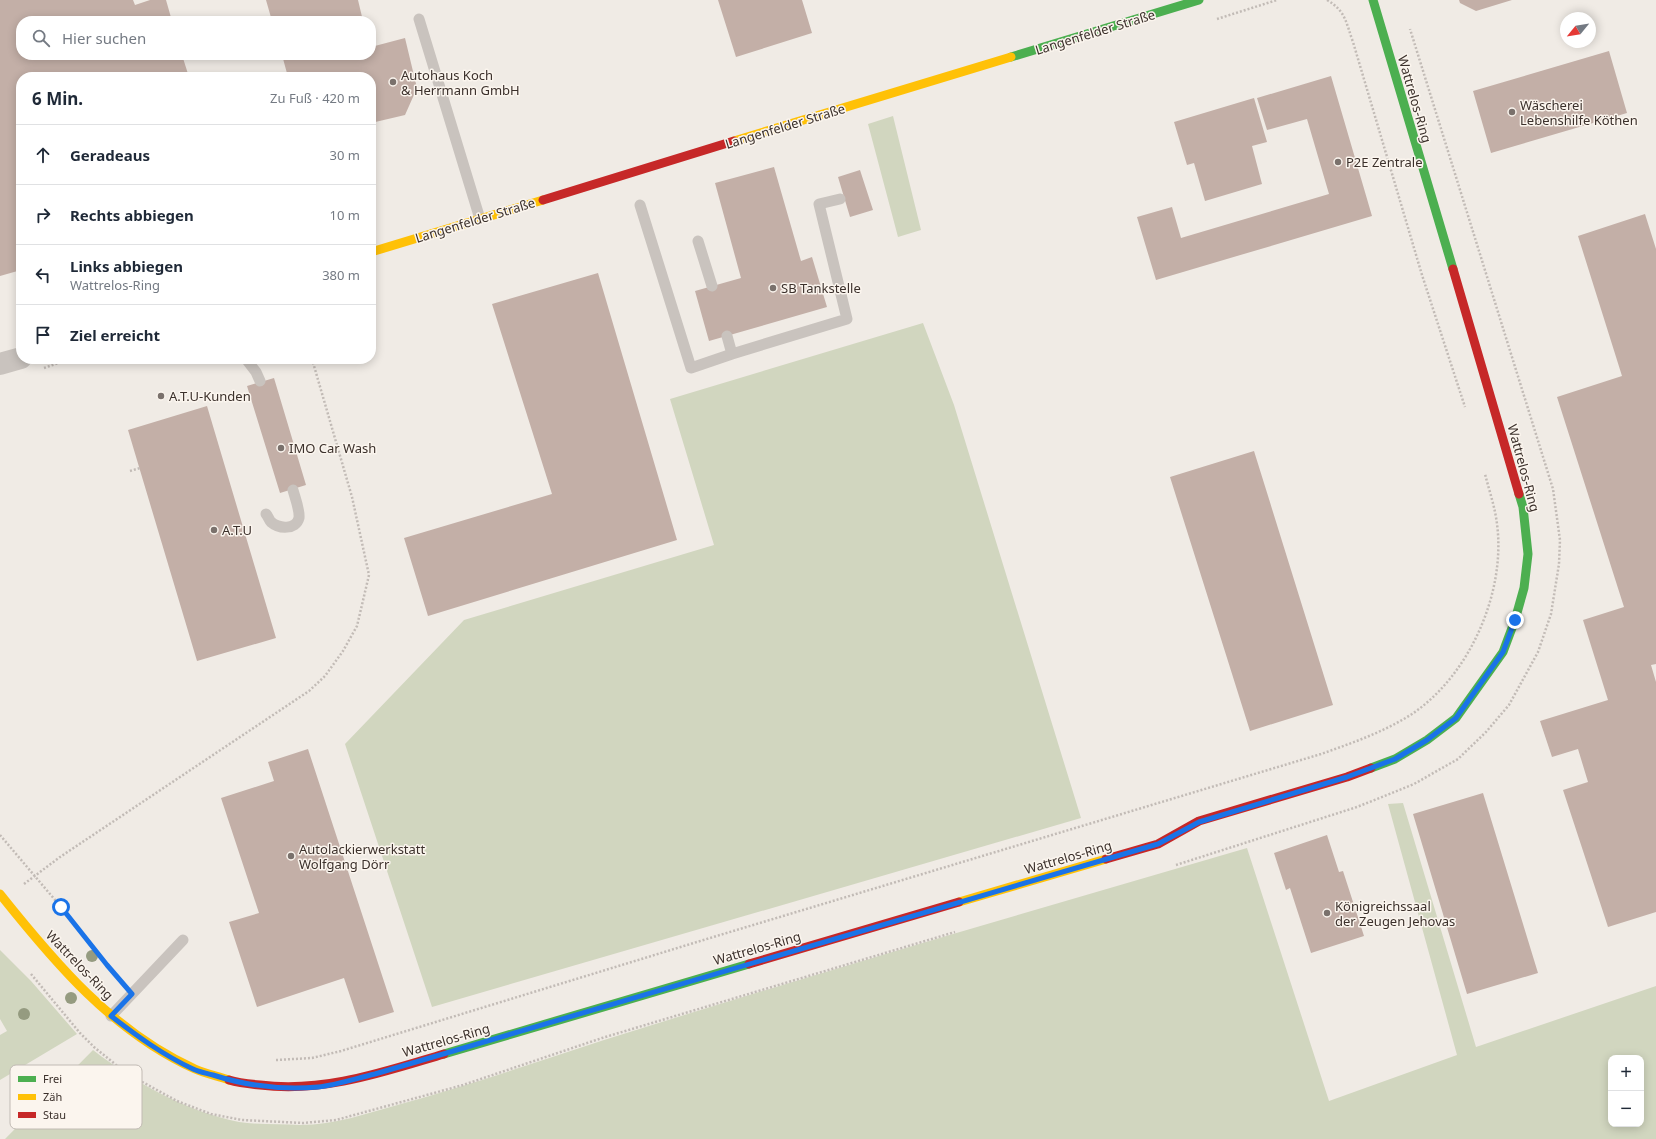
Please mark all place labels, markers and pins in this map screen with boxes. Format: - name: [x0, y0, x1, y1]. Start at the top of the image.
- place label: Autohaus Koch & Herrmann GmbH: [401, 66, 520, 99]
- marker: Autohaus Koch & Herrmann GmbH: [388, 77, 398, 87]
- place label: Wäscherei Lebenshilfe Köthen: [1520, 96, 1638, 129]
- marker: Wäscherei Lebenshilfe Köthen: [1507, 107, 1517, 117]
- place label: P2E Zentrale: [1346, 153, 1423, 171]
- marker: P2E Zentrale: [1333, 157, 1343, 167]
- place label: SB Tankstelle: [781, 279, 861, 297]
- marker: SB Tankstelle: [768, 283, 778, 293]
- place label: A.T.U-Kunden: [169, 387, 251, 405]
- marker: A.T.U-Kunden: [156, 391, 166, 401]
- place label: IMO Car Wash: [289, 439, 376, 457]
- marker: IMO Car Wash: [276, 443, 286, 453]
- place label: A.T.U: [222, 521, 252, 539]
- marker: A.T.U: [209, 525, 219, 535]
- place label: Autolackierwerkstatt Wolfgang Dörr: [299, 840, 426, 873]
- marker: Autolackierwerkstatt Wolfgang Dörr: [286, 851, 296, 861]
- place label: Königreichssaal der Zeugen Jehovas: [1335, 897, 1455, 930]
- marker: Königreichssaal der Zeugen Jehovas: [1322, 908, 1332, 918]

